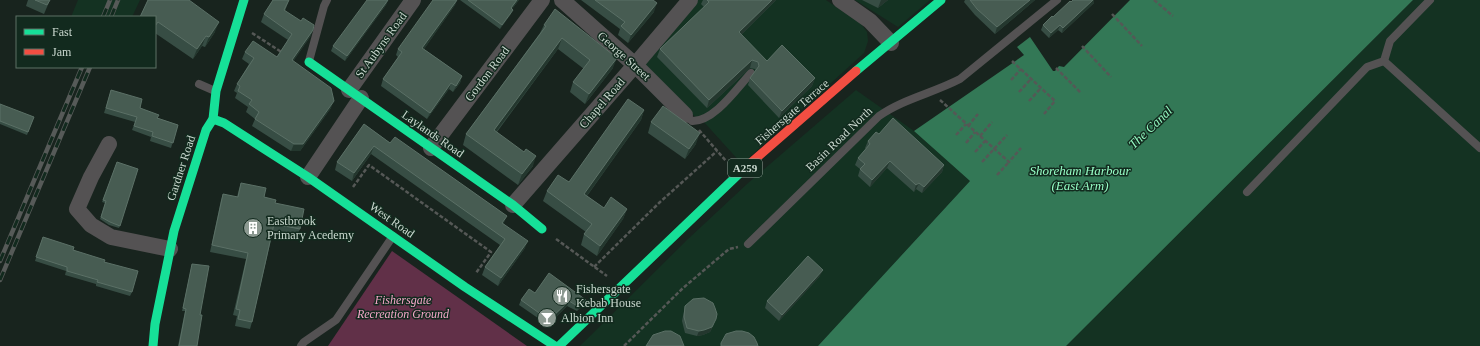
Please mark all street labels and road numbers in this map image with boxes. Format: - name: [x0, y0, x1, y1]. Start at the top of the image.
- street label: St Aubyns Road: [352, 9, 410, 81]
- street label: George Street: [595, 29, 654, 84]
- street label: Gordon Road: [462, 44, 512, 104]
- street label: Chapel Road: [576, 75, 628, 131]
- street label: Fishersgate Terrace: [752, 76, 832, 148]
- street label: Basin Road North: [803, 104, 875, 174]
- street label: Laylands Road: [399, 108, 467, 160]
- street label: Gardner Road: [164, 134, 198, 202]
- road number: A259: [728, 159, 762, 177]
- street label: West Road: [367, 199, 417, 241]

